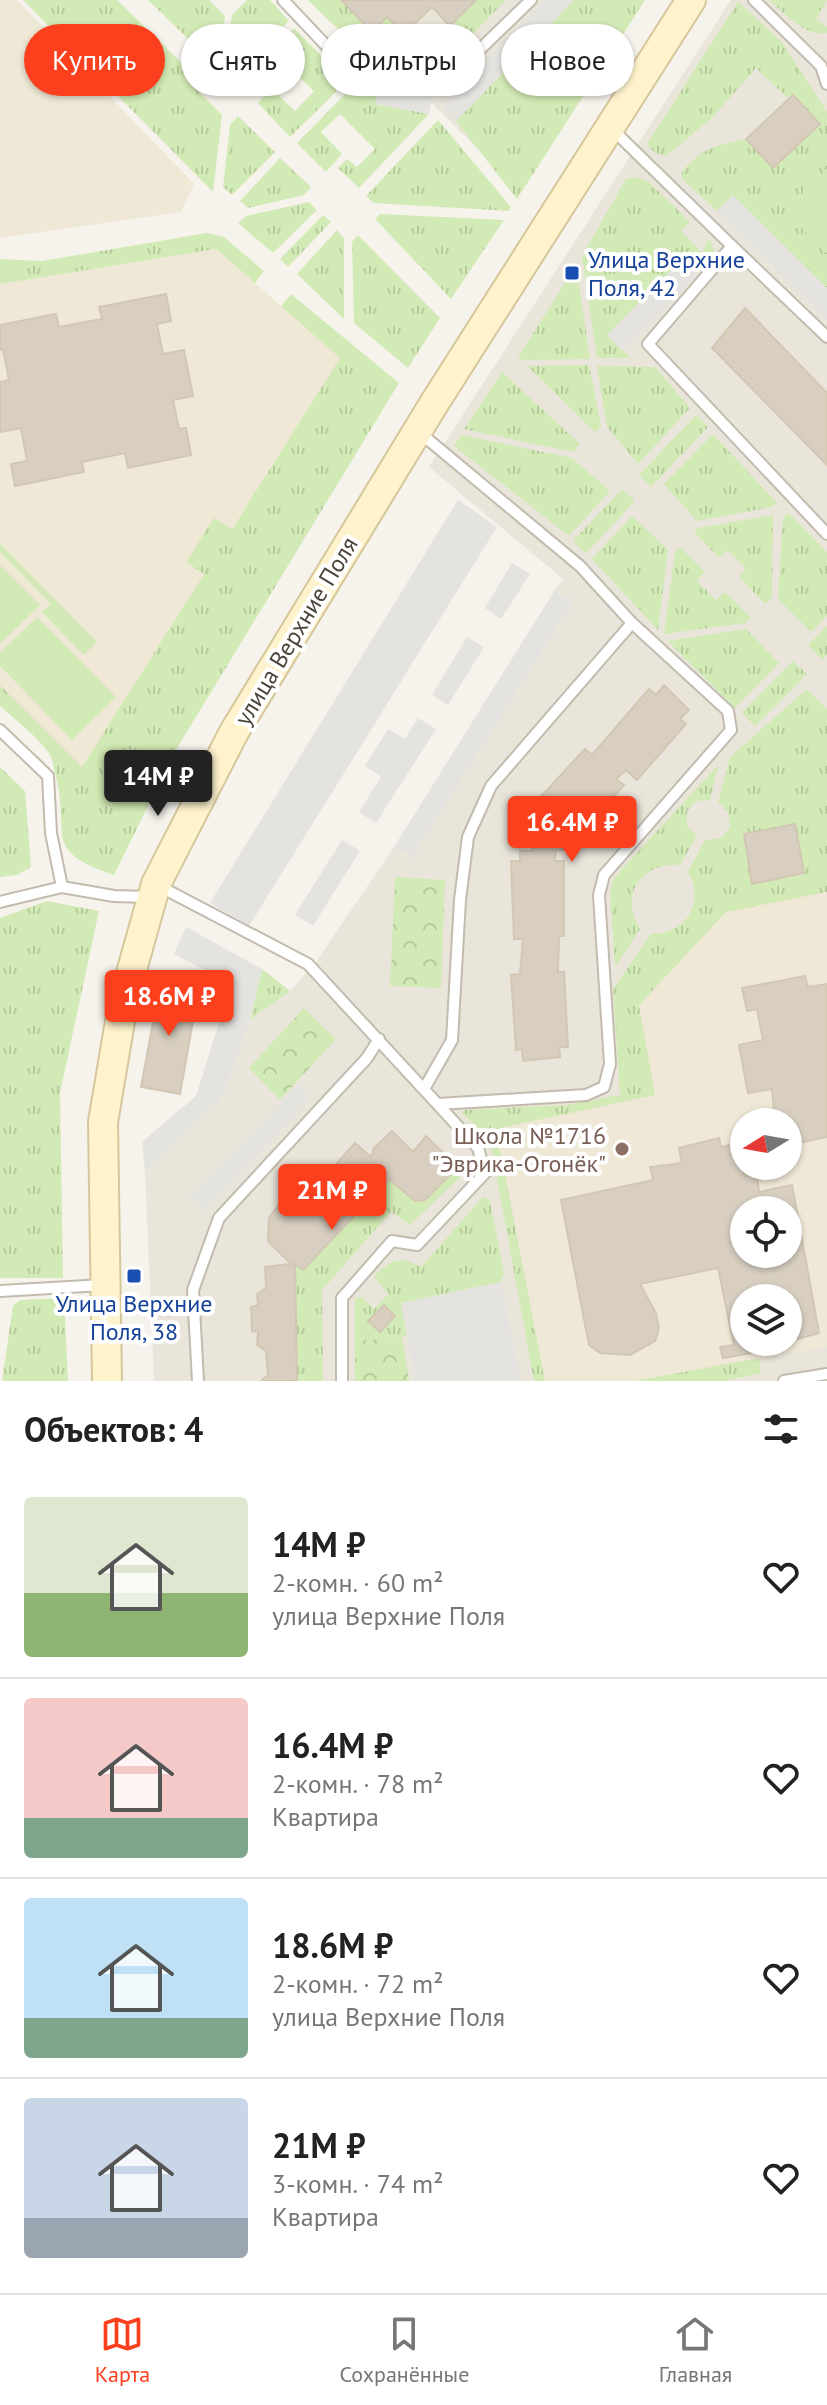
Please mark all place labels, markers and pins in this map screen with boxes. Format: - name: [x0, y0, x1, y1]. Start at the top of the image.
- place label: Улица Верхние Поля, 42: [588, 244, 745, 303]
- marker: Улица Верхние Поля, 42: [563, 264, 581, 282]
- pin: 14M ₽: [102, 750, 214, 818]
- pin: 16.4M ₽: [498, 796, 646, 864]
- pin: 18.6M ₽: [95, 970, 243, 1038]
- place label: Школа №1716 "Эврика-Огонёк": [432, 1120, 606, 1179]
- marker: Школа №1716 "Эврика-Огонёк": [613, 1140, 631, 1158]
- pin: 21M ₽: [276, 1164, 388, 1232]
- marker: Улица Верхние Поля, 38: [125, 1267, 143, 1285]
- place label: Улица Верхние Поля, 38: [55, 1288, 213, 1347]

